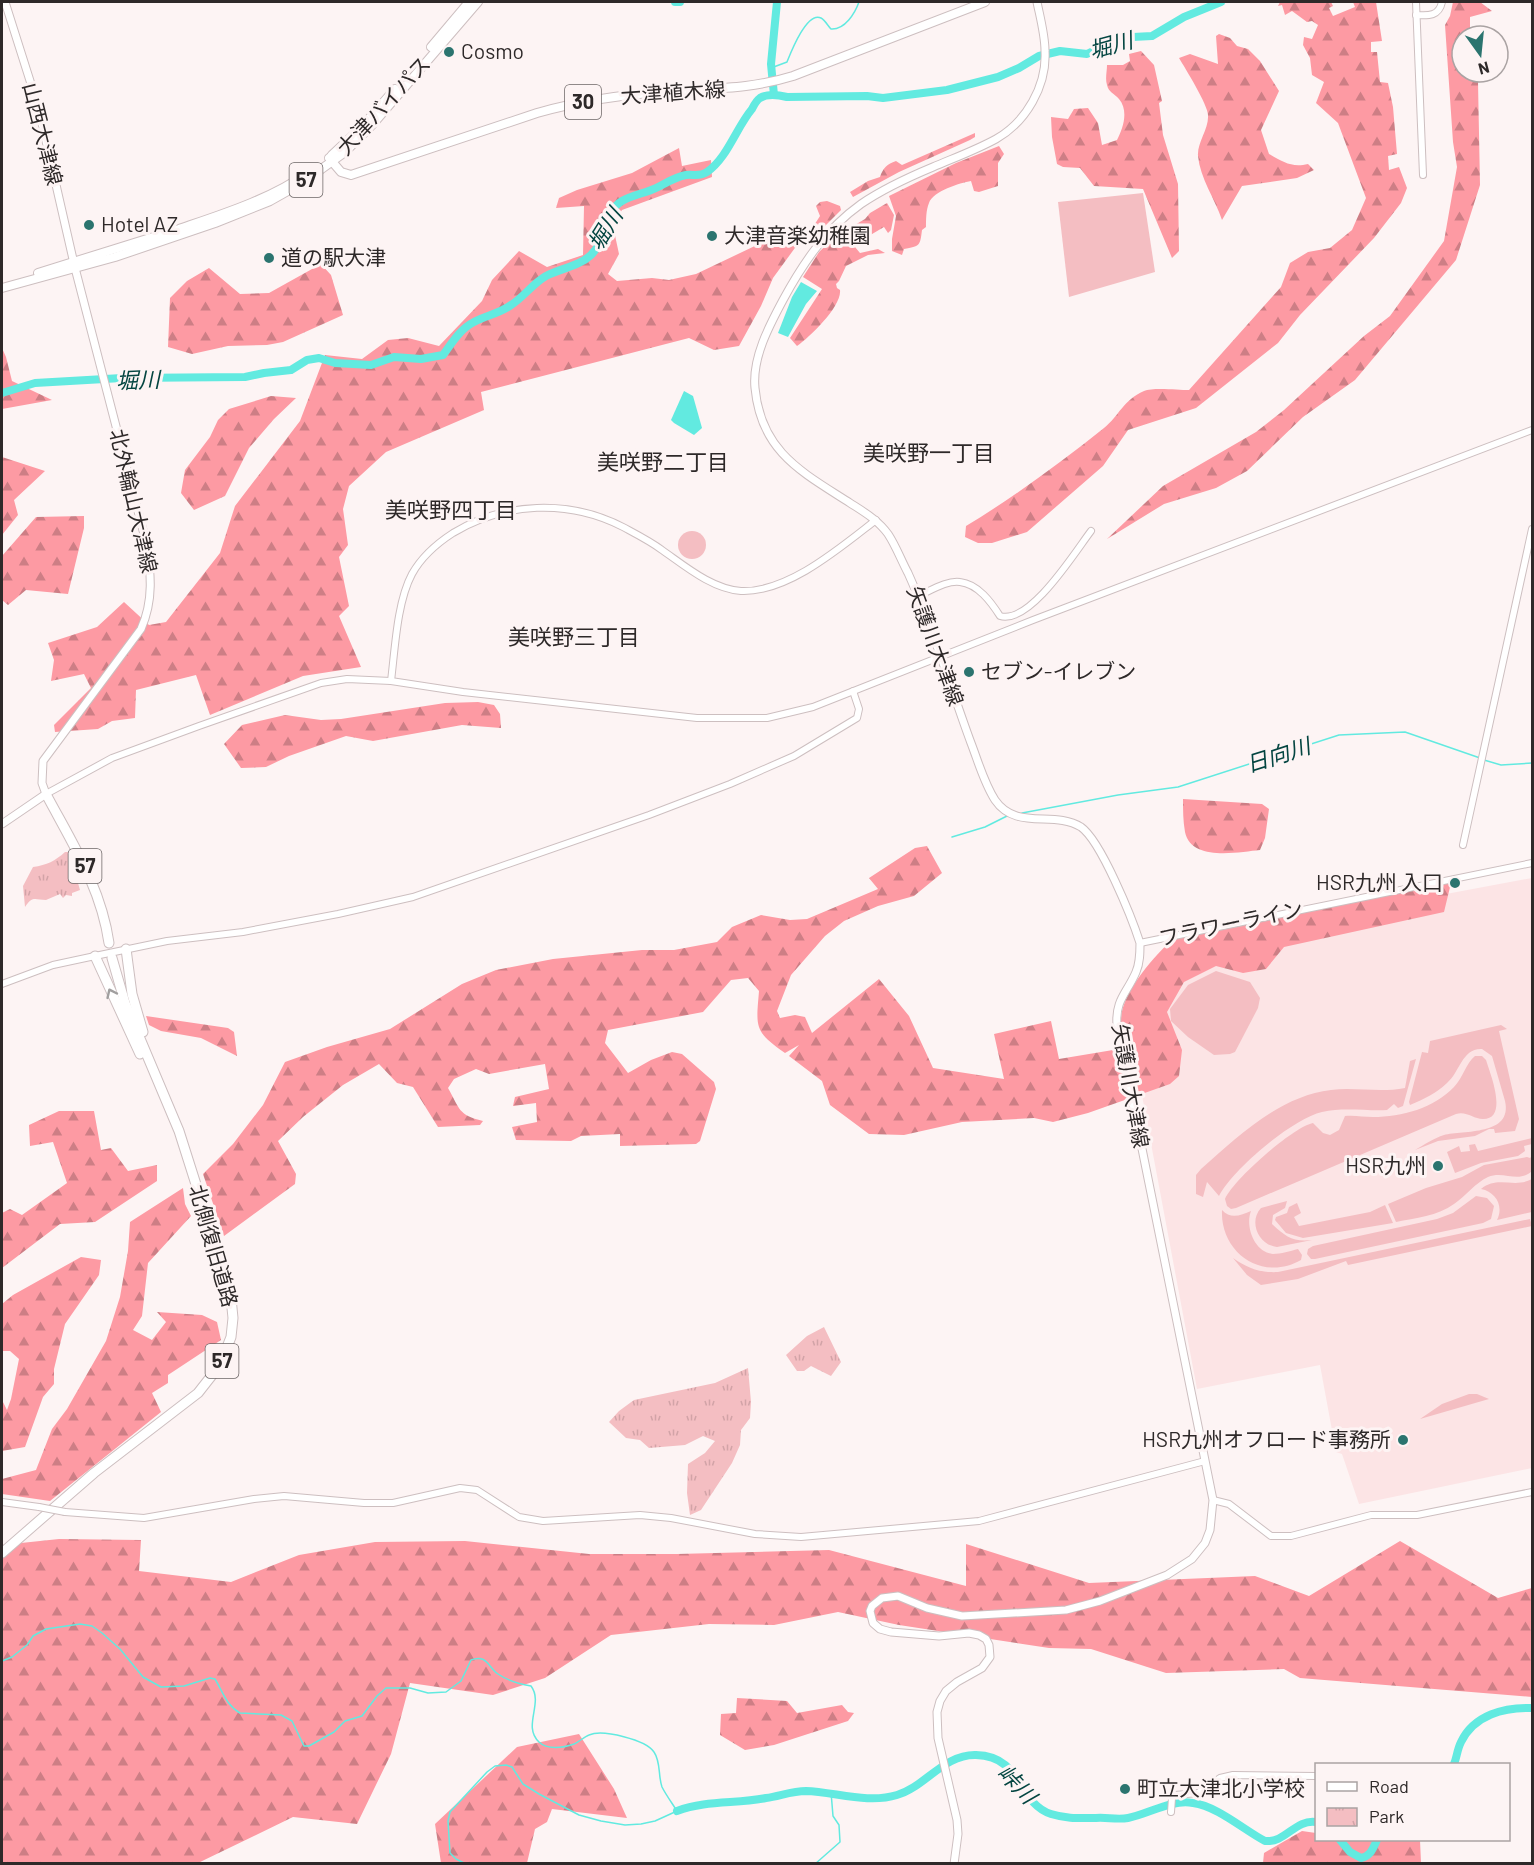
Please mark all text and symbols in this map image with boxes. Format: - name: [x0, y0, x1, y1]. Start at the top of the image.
- north arrow: [1450, 24, 1510, 84]
- water label: 堀川: [1086, 25, 1137, 62]
- place label: Cosmo: [461, 38, 524, 63]
- marker: Cosmo: [442, 45, 456, 59]
- street label: 大津バイパス: [331, 51, 435, 159]
- text: N: [1476, 58, 1492, 80]
- street label: 大津植木線: [620, 75, 726, 108]
- street label: 山西大津線: [19, 80, 68, 188]
- road number: 30: [565, 85, 601, 119]
- road number: 57: [290, 163, 322, 197]
- water label: 堀川: [581, 201, 628, 254]
- place label: Hotel AZ: [101, 211, 178, 236]
- marker: Hotel AZ: [82, 218, 96, 232]
- place label: 大津音楽幼稚園: [724, 222, 871, 247]
- marker: 大津音楽幼稚園: [705, 229, 719, 243]
- place label: 道の駅大津: [281, 244, 386, 269]
- marker: 道の駅大津: [262, 251, 276, 265]
- water label: 堀川: [116, 365, 162, 393]
- street label: 北外輪山大津線: [106, 426, 163, 575]
- district label: 美咲野一丁目: [863, 439, 995, 465]
- district label: 美咲野二丁目: [597, 448, 729, 474]
- district label: 美咲野四丁目: [385, 496, 517, 522]
- street label: 矢護川大津線: [903, 582, 970, 709]
- district label: 美咲野三丁目: [508, 623, 640, 649]
- place label: セブン-イレブン: [981, 658, 1136, 683]
- marker: セブン-イレブン: [962, 665, 976, 679]
- water label: 日向川: [1242, 731, 1315, 777]
- road number: 57: [68, 849, 101, 883]
- place label: HSR九州 入口: [1316, 869, 1443, 894]
- marker: HSR九州 入口: [1448, 876, 1462, 890]
- street label: フラワーライン: [1156, 895, 1305, 950]
- one-way arrow: [106, 988, 118, 999]
- street label: 矢護川大津線: [1108, 1022, 1155, 1150]
- place label: HSR九州: [1345, 1152, 1426, 1177]
- marker: HSR九州: [1431, 1159, 1445, 1173]
- street label: 北側復旧道路: [185, 1182, 244, 1310]
- road number: 57: [206, 1344, 238, 1378]
- place label: HSR九州オフロード事務所: [1142, 1426, 1391, 1451]
- marker: HSR九州オフロード事務所: [1396, 1433, 1410, 1447]
- water label: 峠川: [993, 1758, 1044, 1810]
- legend: [1315, 1763, 1510, 1841]
- place label: 町立大津北小学校: [1137, 1775, 1305, 1800]
- text: Road: [1369, 1775, 1409, 1797]
- marker: 町立大津北小学校: [1118, 1782, 1132, 1796]
- text: Park: [1369, 1805, 1404, 1827]

